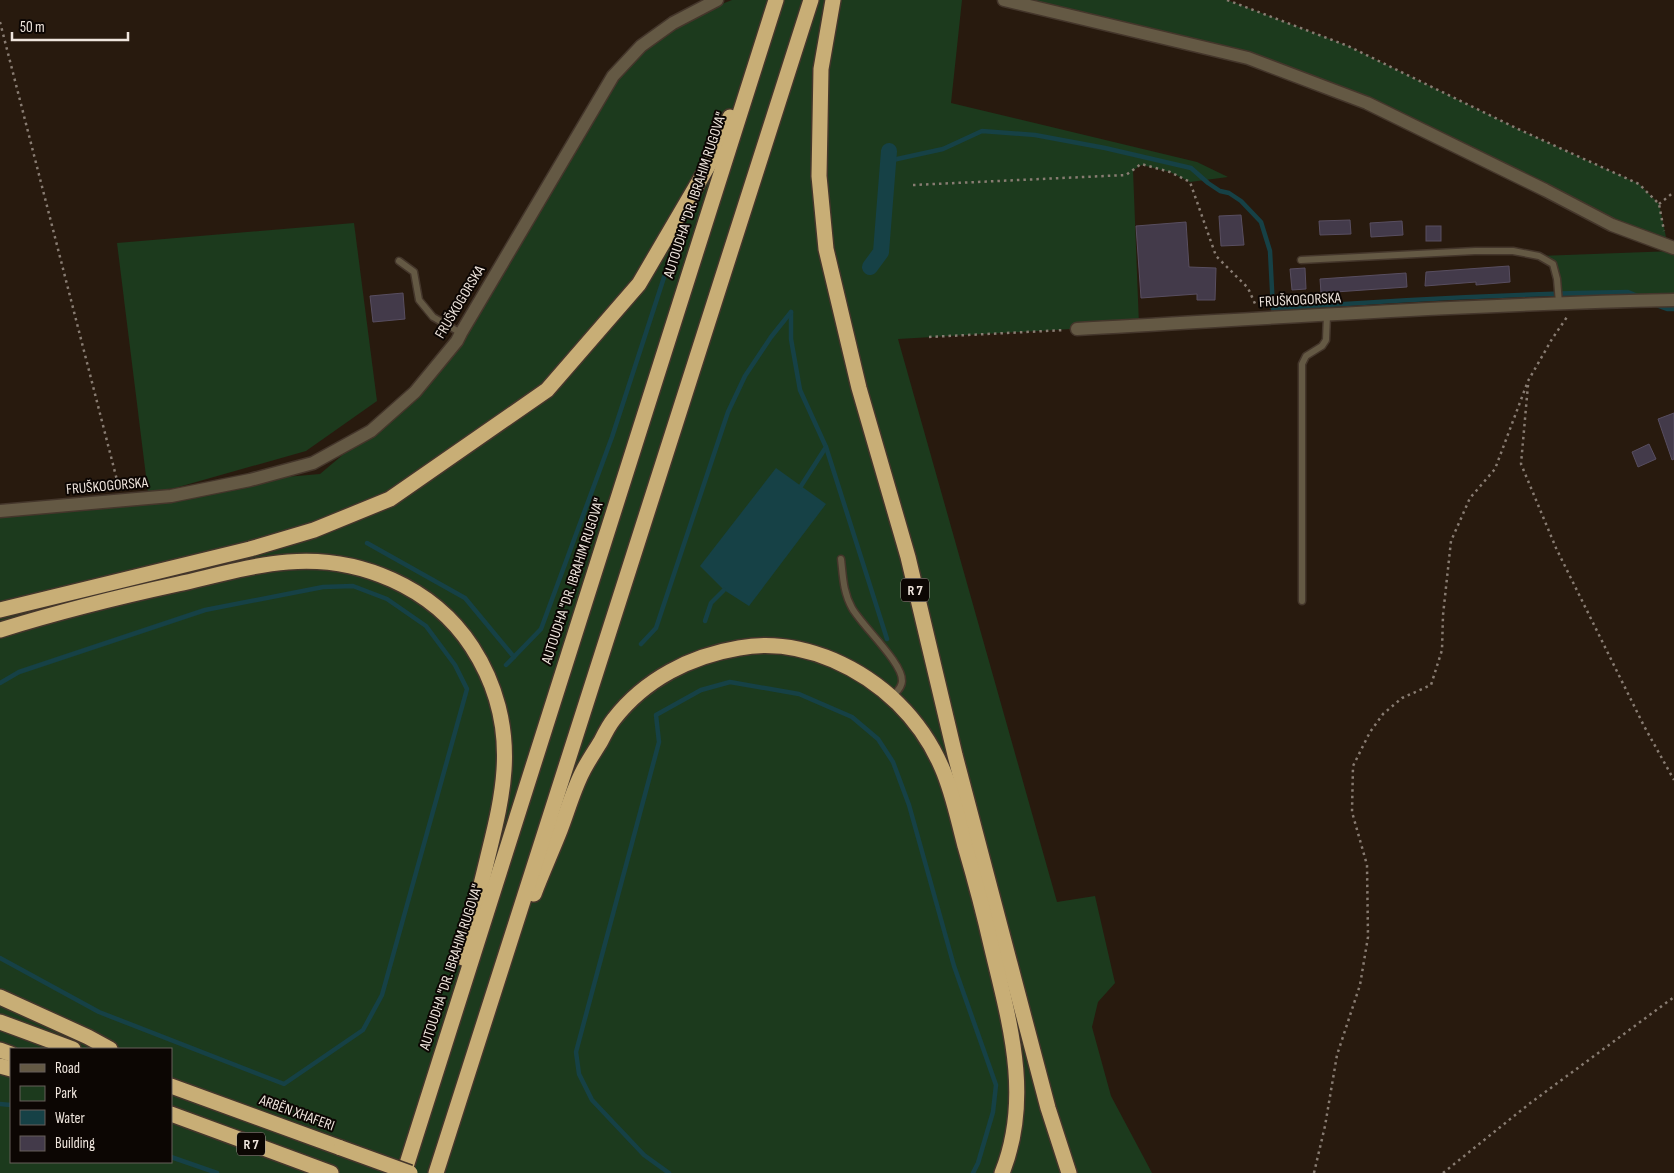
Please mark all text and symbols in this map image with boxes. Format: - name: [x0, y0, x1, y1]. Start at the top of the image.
- scale bar: [12, 10, 129, 42]
- text: 50 m: [20, 18, 45, 37]
- street label: AUTOUDHA "DR. IBRAHIM RUGOVA": [659, 110, 731, 281]
- street label: FRUŠKOGORSKA: [431, 261, 490, 342]
- street label: FRUŠKOGORSKA: [1259, 288, 1342, 312]
- street label: FRUŠKOGORSKA: [65, 473, 149, 499]
- street label: AUTOUDHA "DR. IBRAHIM RUGOVA": [537, 496, 609, 667]
- road number: R 7: [901, 578, 929, 602]
- street label: AUTOUDHA "DR. IBRAHIM RUGOVA": [415, 882, 487, 1053]
- legend: [10, 1048, 172, 1163]
- text: Road: [55, 1059, 80, 1078]
- text: Park: [55, 1084, 77, 1103]
- street label: ARBËN XHAFERI: [256, 1090, 337, 1135]
- text: Water: [55, 1109, 86, 1128]
- road number: R 7: [237, 1132, 265, 1156]
- text: Building: [55, 1134, 95, 1153]

